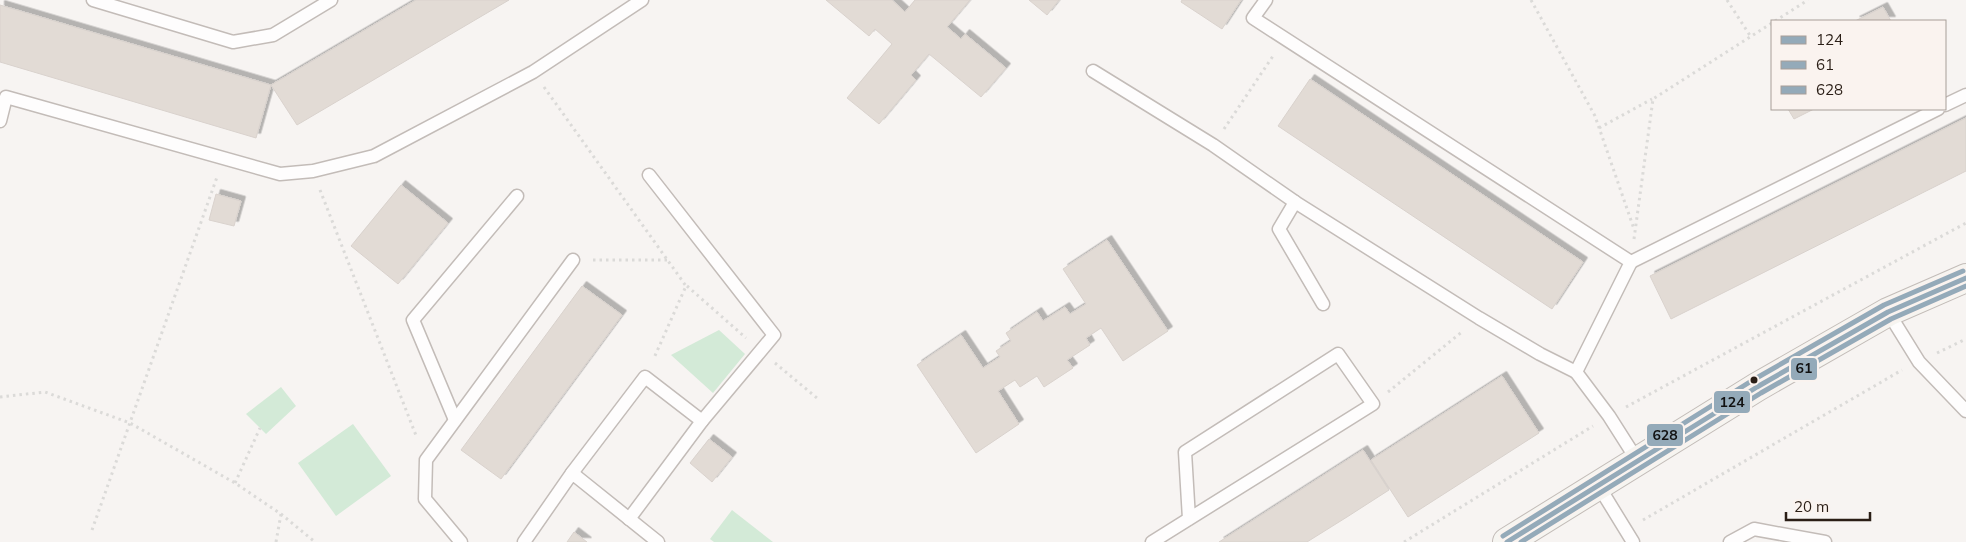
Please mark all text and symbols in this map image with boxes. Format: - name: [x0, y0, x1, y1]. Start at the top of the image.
- legend: [1771, 20, 1946, 110]
- text: 124: [1816, 30, 1843, 49]
- text: 61: [1816, 55, 1834, 74]
- text: 628: [1816, 80, 1843, 99]
- line badge: 61: [1790, 357, 1818, 381]
- text: 61: [1796, 359, 1812, 377]
- unlabelled marker: [1749, 375, 1759, 385]
- line badge: 124: [1713, 390, 1751, 414]
- text: 124: [1719, 393, 1745, 411]
- line badge: 628: [1646, 423, 1684, 447]
- text: 628: [1652, 426, 1678, 444]
- scale bar: [1786, 490, 1870, 522]
- text: 20 m: [1794, 497, 1829, 516]

